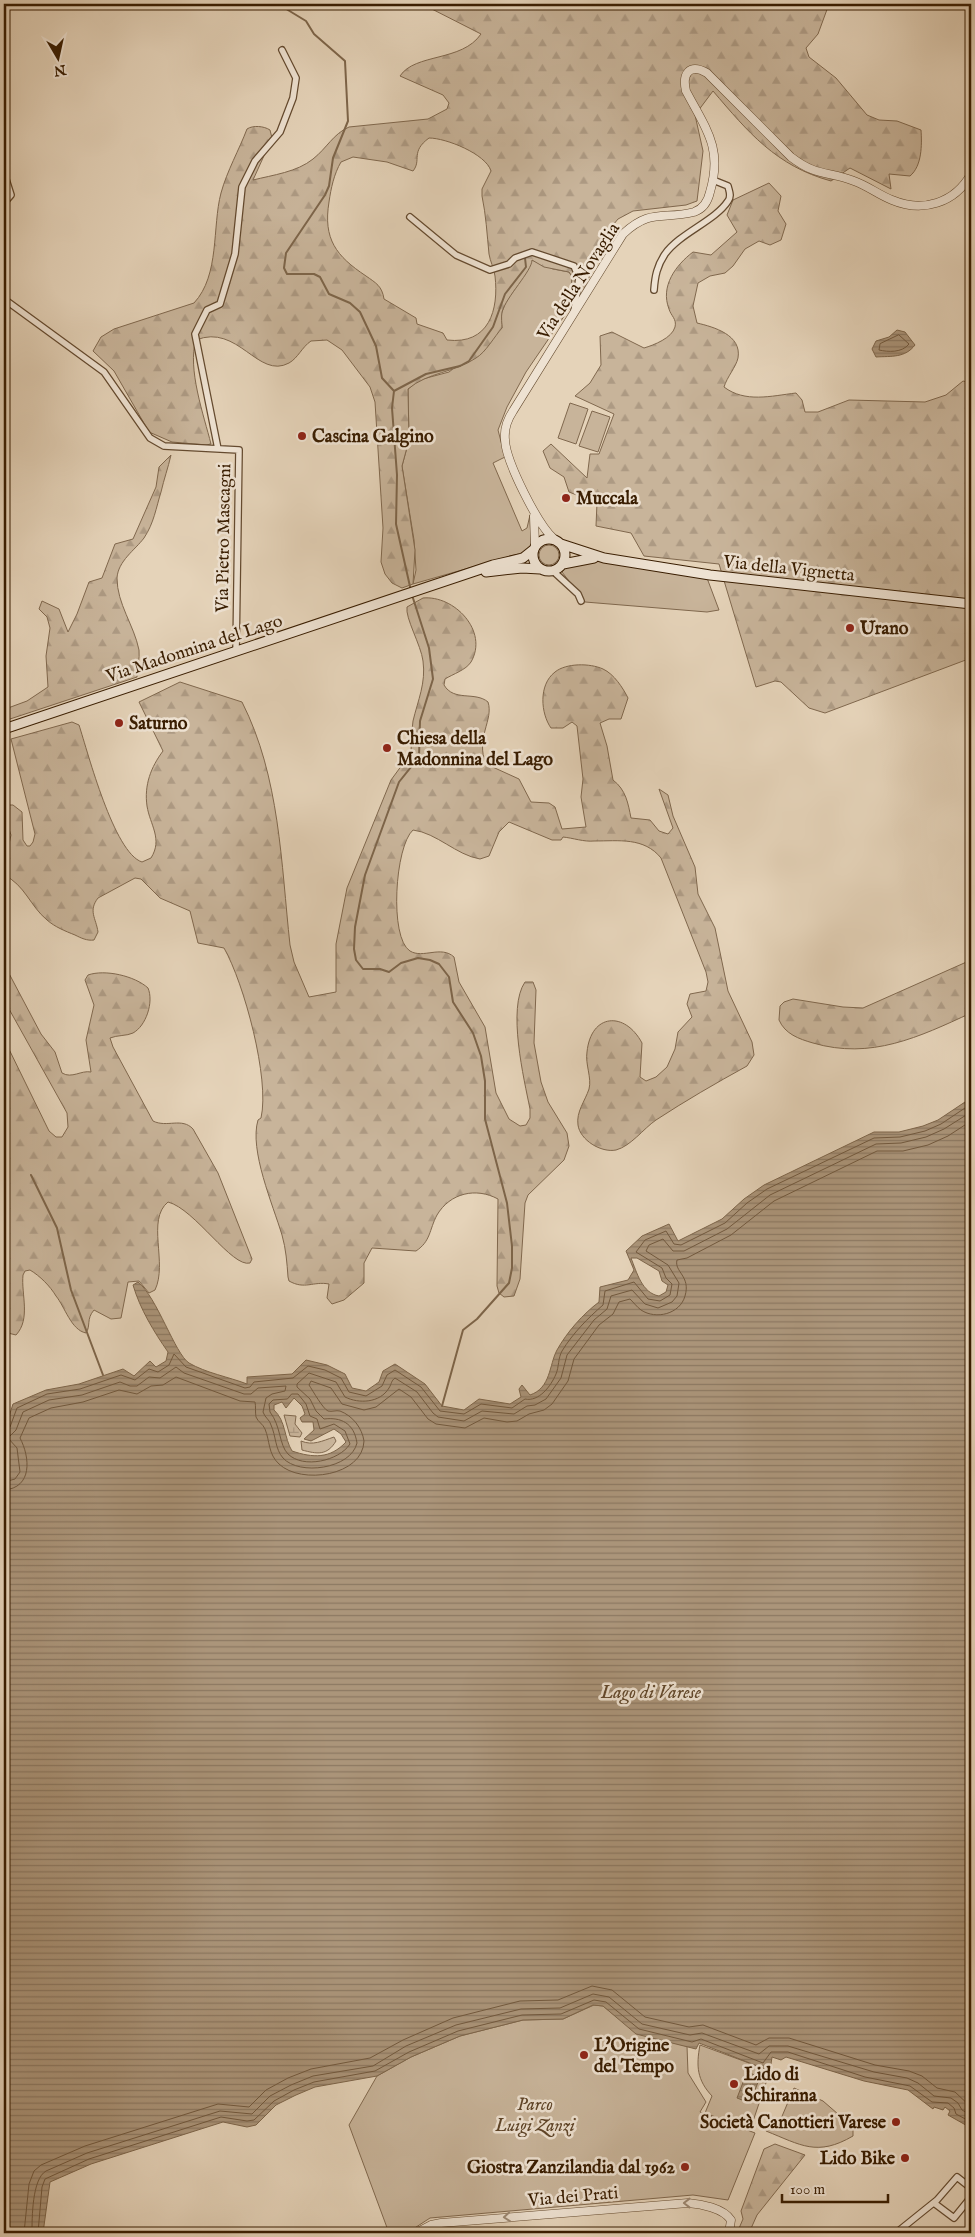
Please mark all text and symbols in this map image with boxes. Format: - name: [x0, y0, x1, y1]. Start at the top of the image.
- north arrow: [32, 32, 82, 82]
- text: N: [52, 60, 68, 80]
- street label: Via della Novaglia: [532, 219, 626, 346]
- place label: Cascina Galgino: [312, 426, 434, 449]
- marker: Cascina Galgino: [296, 430, 308, 442]
- street label: Via Pietro Mascagni: [212, 463, 237, 614]
- place label: Muccala: [576, 488, 639, 511]
- marker: Muccala: [560, 492, 572, 504]
- street label: Via della Vignetta: [721, 551, 856, 588]
- street label: Via Madonnina del Lago: [102, 610, 286, 689]
- place label: Urano: [859, 618, 909, 641]
- marker: Urano: [844, 622, 856, 634]
- place label: Saturno: [129, 713, 188, 736]
- marker: Saturno: [113, 717, 125, 729]
- place label: Chiesa della Madonnina del Lago: [397, 728, 553, 772]
- marker: Chiesa della Madonnina del Lago: [381, 742, 393, 754]
- water label: Lago di Varese: [600, 1681, 702, 1705]
- place label: L'Origine del Tempo: [594, 2035, 674, 2079]
- marker: L'Origine del Tempo: [578, 2049, 590, 2061]
- place label: Lido di Schiranna: [744, 2064, 818, 2108]
- marker: Lido di Schiranna: [728, 2078, 740, 2090]
- park label: Parco Luigi Zanzi: [494, 2094, 577, 2138]
- place label: Società Canottieri Varese: [700, 2112, 887, 2135]
- marker: Società Canottieri Varese: [890, 2116, 902, 2128]
- place label: Lido Bike: [820, 2148, 896, 2171]
- marker: Lido Bike: [899, 2152, 911, 2164]
- place label: Giostra Zanzilandia dal 1962: [467, 2157, 676, 2180]
- marker: Giostra Zanzilandia dal 1962: [679, 2161, 691, 2173]
- scale bar: [782, 2172, 889, 2204]
- text: 100 m: [790, 2180, 826, 2199]
- street label: Via dei Prati: [526, 2182, 619, 2213]
- one-way arrow: [682, 2198, 690, 2208]
- one-way arrow: [503, 2211, 511, 2222]

